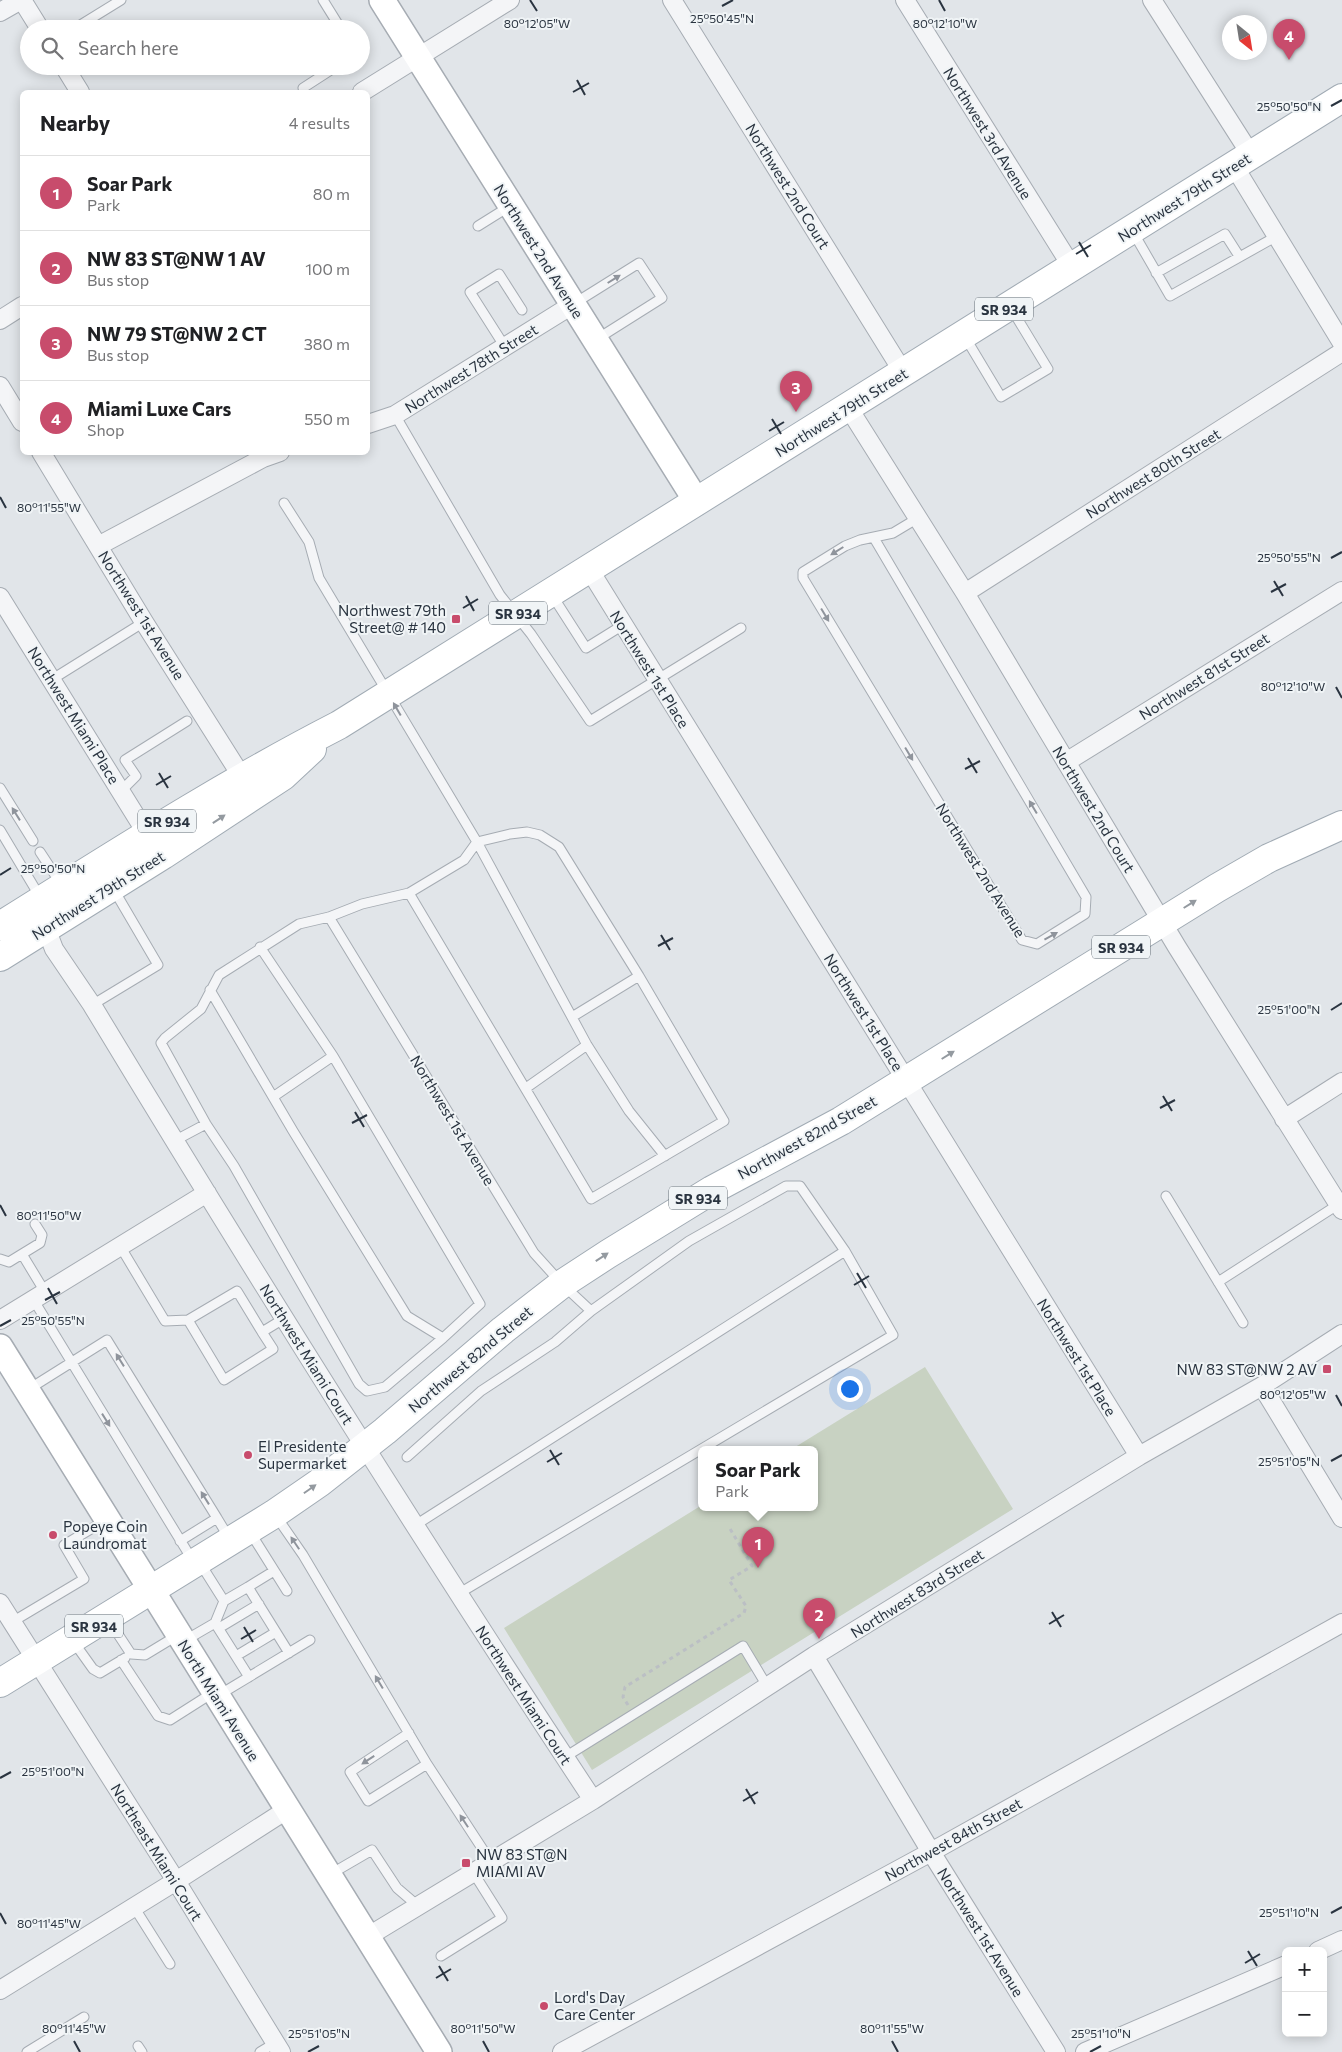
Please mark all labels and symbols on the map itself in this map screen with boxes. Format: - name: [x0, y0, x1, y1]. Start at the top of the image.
- text: 25°50'45"N: [690, 11, 754, 25]
- north arrow: [1222, 15, 1267, 60]
- text: 80°12'05"W: [504, 16, 570, 30]
- text: 80°12'10"W: [913, 16, 977, 30]
- pin: 4: [1273, 19, 1305, 60]
- street label: Northwest 3rd Avenue: [940, 64, 1036, 202]
- text: 25°50'50"N: [1257, 99, 1321, 113]
- street label: Northwest 2nd Court: [742, 120, 834, 252]
- street label: Northwest 79th Street: [1114, 149, 1254, 245]
- street label: Northwest 2nd Avenue: [490, 181, 588, 321]
- one-way arrow: [607, 274, 620, 283]
- road number: SR 934: [975, 298, 1033, 320]
- street label: Northwest 78th Street: [401, 320, 541, 416]
- street label: Northwest 79th Street: [771, 364, 911, 460]
- pin: 3: [780, 371, 812, 412]
- street label: Northwest 80th Street: [1082, 424, 1224, 522]
- text: 80°11'55"W: [17, 500, 81, 514]
- one-way arrow: [830, 546, 843, 556]
- street label: Northwest 1st Avenue: [95, 547, 189, 683]
- text: 25°50'55"N: [1257, 550, 1321, 564]
- place label: Northwest 79th Street@ # 140: [338, 601, 446, 636]
- road number: SR 934: [489, 602, 547, 624]
- street label: Northwest 1st Place: [607, 607, 693, 731]
- one-way arrow: [821, 608, 830, 621]
- marker: Northwest 79th Street@ # 140: [450, 613, 462, 625]
- street label: Northwest 81st Street: [1136, 629, 1272, 723]
- street label: Northwest Miami Place: [24, 643, 124, 787]
- text: 80°12'10"W: [1261, 679, 1325, 693]
- one-way arrow: [393, 702, 402, 715]
- street label: Northwest 2nd Court: [1049, 742, 1139, 876]
- one-way arrow: [905, 747, 914, 760]
- street label: Northwest 2nd Avenue: [932, 800, 1030, 940]
- one-way arrow: [1028, 800, 1037, 813]
- one-way arrow: [12, 808, 21, 821]
- road number: SR 934: [138, 809, 196, 832]
- one-way arrow: [212, 814, 225, 823]
- street label: Northwest 79th Street: [28, 847, 168, 943]
- text: 25°50'50"N: [21, 861, 85, 875]
- one-way arrow: [1183, 899, 1196, 909]
- one-way arrow: [1045, 932, 1058, 941]
- road number: SR 934: [1092, 936, 1150, 959]
- street label: Northwest 1st Place: [821, 950, 907, 1074]
- text: 25°51'00"N: [1258, 1002, 1320, 1016]
- one-way arrow: [941, 1050, 955, 1060]
- street label: Northwest 1st Avenue: [407, 1052, 499, 1188]
- street label: Northwest 82nd Street: [734, 1091, 880, 1183]
- road number: SR 934: [669, 1186, 727, 1210]
- text: 80°11'50"W: [17, 1208, 81, 1222]
- one-way arrow: [595, 1252, 609, 1262]
- street label: Northwest Miami Court: [256, 1281, 358, 1427]
- street label: Northwest 1st Place: [1034, 1295, 1120, 1419]
- street label: Northwest 82nd Street: [404, 1302, 536, 1416]
- text: 25°50'55"N: [21, 1313, 85, 1327]
- one-way arrow: [115, 1353, 124, 1366]
- place label: NW 83 ST@NW 2 AV: [1176, 1360, 1317, 1378]
- marker: NW 83 ST@NW 2 AV: [1321, 1363, 1333, 1375]
- your location: [837, 1376, 863, 1402]
- text: 80°12'05"W: [1260, 1387, 1326, 1401]
- one-way arrow: [101, 1413, 110, 1426]
- place label: El Presidente Supermarket: [258, 1437, 347, 1472]
- marker: El Presidente Supermarket: [242, 1449, 254, 1461]
- text: 25°51'05"N: [1258, 1454, 1320, 1468]
- one-way arrow: [303, 1484, 317, 1494]
- one-way arrow: [200, 1491, 209, 1505]
- place label: Popeye Coin Laundromat: [63, 1517, 148, 1552]
- pin: 1: [742, 1527, 774, 1568]
- marker: Popeye Coin Laundromat: [47, 1529, 59, 1541]
- one-way arrow: [290, 1537, 300, 1550]
- street label: Northwest 83rd Street: [847, 1545, 987, 1641]
- pin: 2: [803, 1598, 835, 1639]
- road number: SR 934: [65, 1614, 123, 1638]
- street label: Northwest Miami Court: [472, 1622, 576, 1768]
- street label: North Miami Avenue: [174, 1636, 264, 1764]
- one-way arrow: [375, 1676, 384, 1689]
- one-way arrow: [362, 1755, 375, 1764]
- text: 25°51'00"N: [22, 1764, 84, 1778]
- street label: Northeast Miami Court: [107, 1780, 207, 1924]
- street label: Northwest 84th Street: [881, 1794, 1025, 1884]
- one-way arrow: [459, 1814, 469, 1827]
- place label: NW 83 ST@N MIAMI AV: [476, 1845, 568, 1880]
- marker: NW 83 ST@N MIAMI AV: [460, 1857, 472, 1869]
- street label: Northwest 1st Avenue: [934, 1864, 1028, 2000]
- text: 25°51'10"N: [1259, 1905, 1319, 1919]
- text: 80°11'45"W: [17, 1916, 81, 1930]
- place label: Lord's Day Care Center: [554, 1988, 635, 2023]
- marker: Lord's Day Care Center: [538, 2000, 550, 2012]
- text: 80°11'45"W: [42, 2021, 106, 2035]
- text: 80°11'50"W: [451, 2021, 515, 2035]
- text: 80°11'55"W: [860, 2021, 924, 2035]
- text: 25°51'05"N: [288, 2026, 350, 2040]
- text: 25°51'10"N: [1071, 2026, 1131, 2040]

